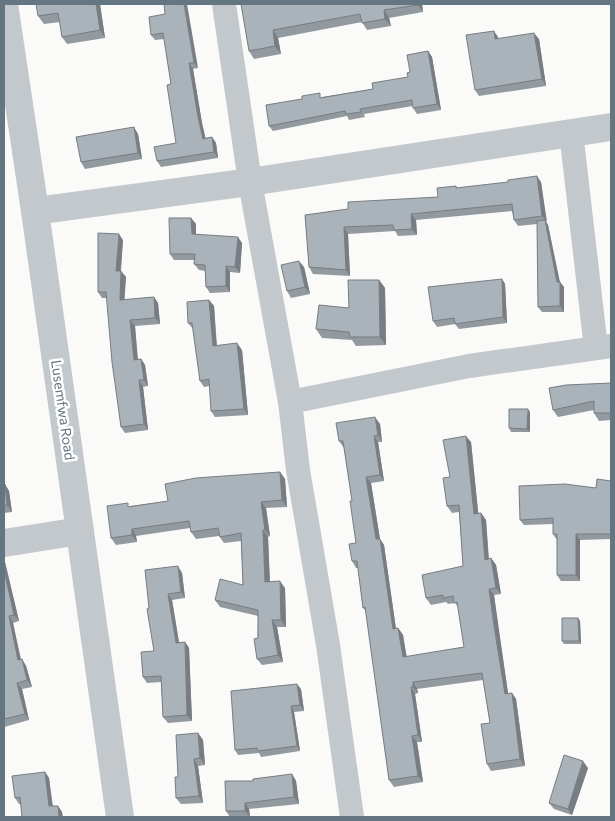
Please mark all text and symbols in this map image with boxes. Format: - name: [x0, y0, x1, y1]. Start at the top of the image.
- street label: Lusemfwa Road: [48, 359, 79, 461]

